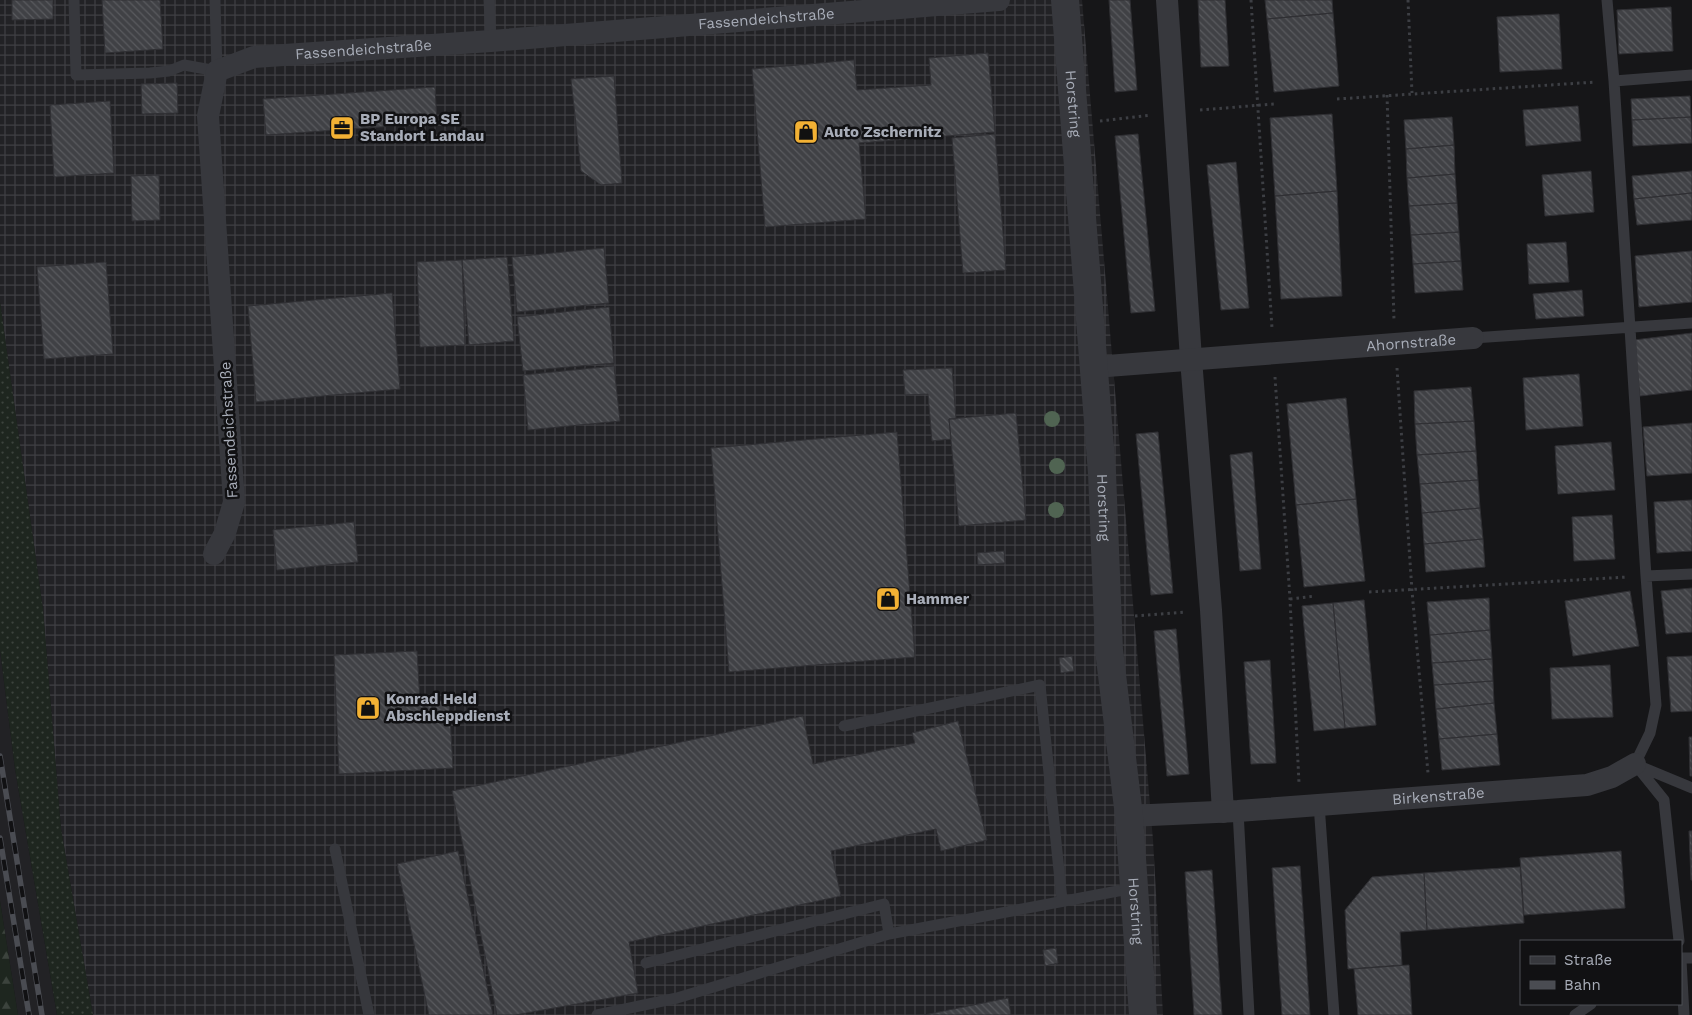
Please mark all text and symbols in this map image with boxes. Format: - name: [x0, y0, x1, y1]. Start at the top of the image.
- street label: Fassendeichstraße: [697, 4, 835, 33]
- street label: Fassendeichstraße: [295, 36, 432, 63]
- street label: Horstring: [1062, 69, 1085, 138]
- place label: BP Europa SE Standort Landau: [360, 110, 484, 145]
- office icon: BP Europa SE Standort Landau: [329, 115, 355, 141]
- shop icon: Auto Zschernitz: [793, 119, 819, 145]
- place label: Auto Zschernitz: [824, 123, 942, 141]
- street label: Ahornstraße: [1365, 330, 1457, 355]
- street label: Fassendeichstraße: [216, 361, 242, 499]
- street label: Horstring: [1093, 474, 1114, 542]
- shop icon: Hammer: [875, 586, 901, 612]
- place label: Hammer: [906, 590, 970, 608]
- place label: Konrad Held Abschleppdienst: [386, 690, 510, 725]
- shop icon: Konrad Held Abschleppdienst: [355, 695, 381, 721]
- street label: Birkenstraße: [1391, 784, 1485, 808]
- street label: Horstring: [1124, 877, 1147, 945]
- legend: [1520, 940, 1682, 1005]
- text: Straße: [1564, 951, 1612, 969]
- text: Bahn: [1564, 976, 1601, 994]

